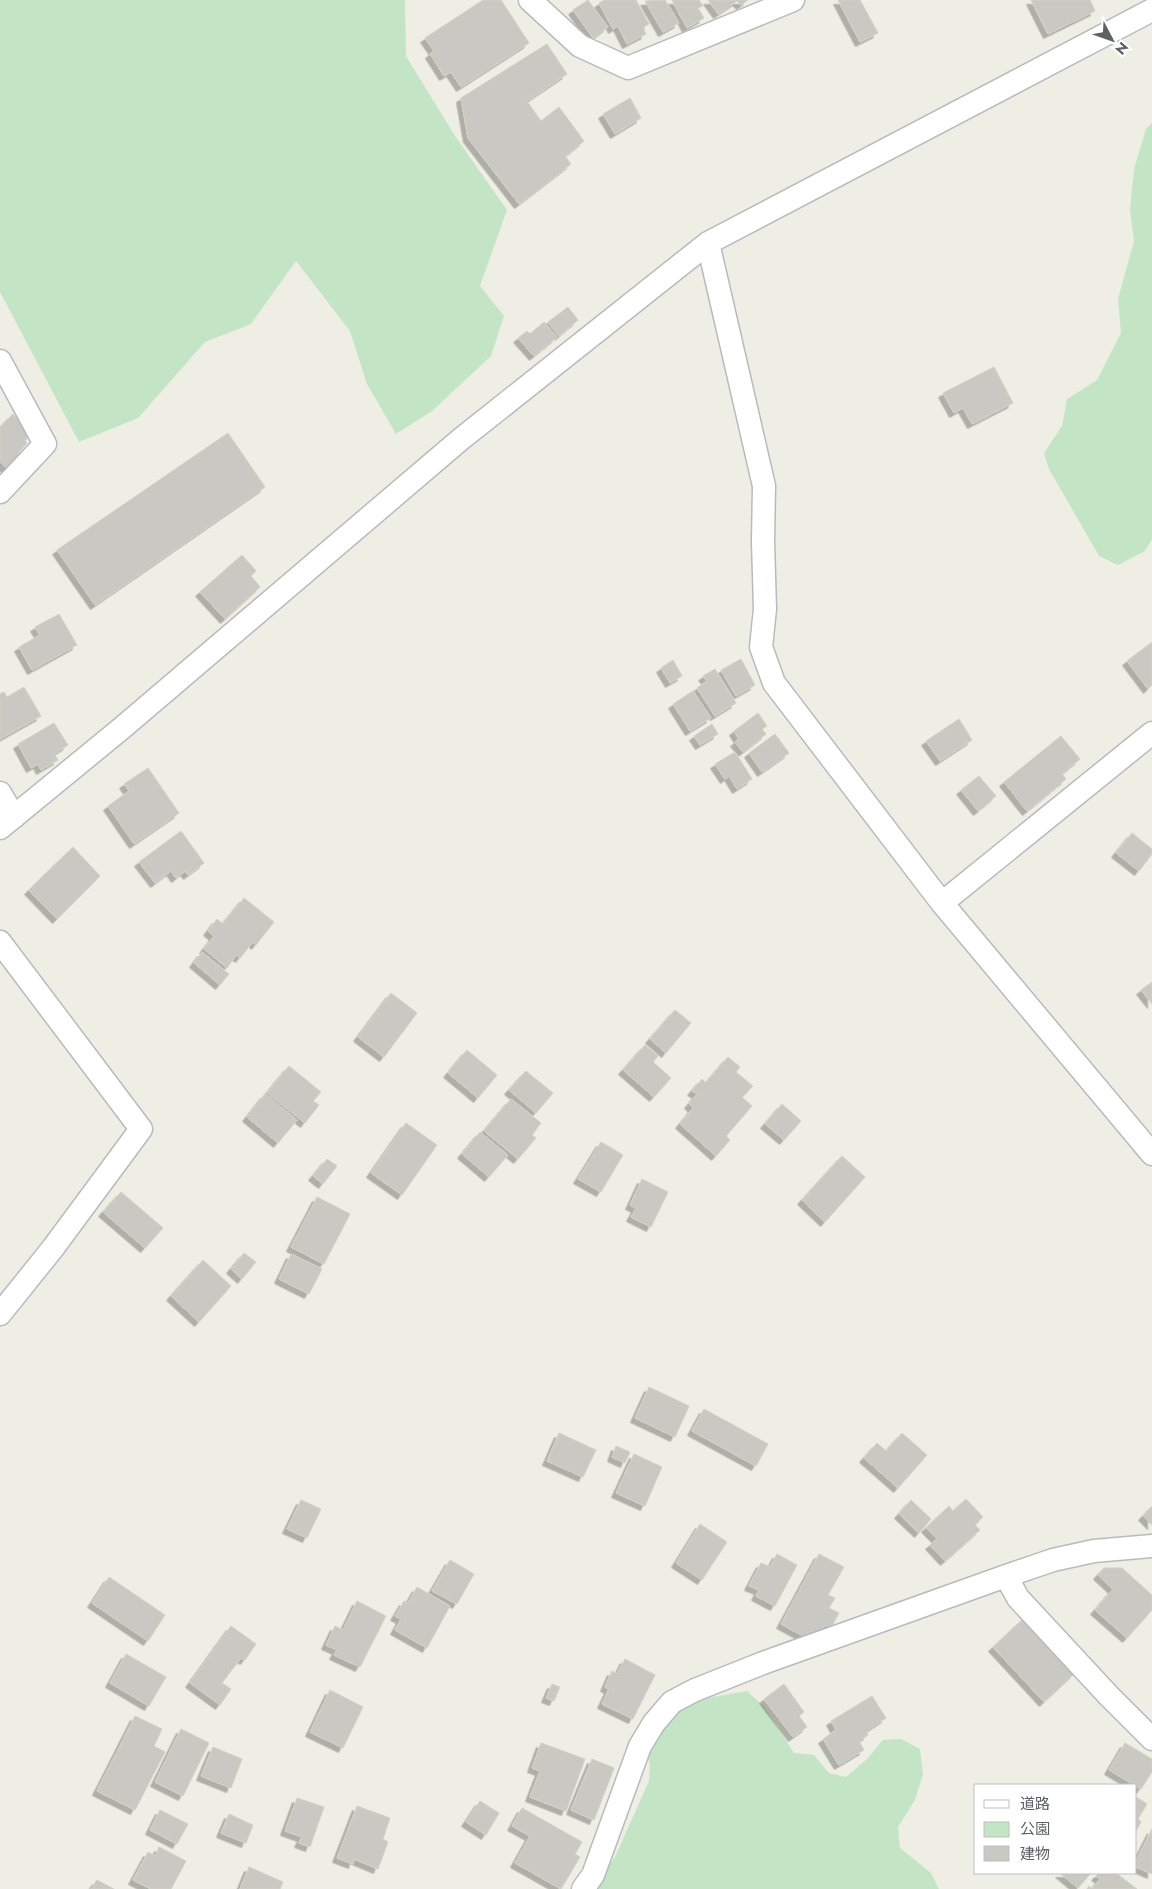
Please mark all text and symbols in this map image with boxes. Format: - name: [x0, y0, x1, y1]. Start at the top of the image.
- north arrow: [1087, 15, 1137, 65]
- text: N: [1111, 38, 1133, 59]
- legend: [974, 1784, 1137, 1874]
- text: 道路: [1020, 1793, 1050, 1815]
- text: 公園: [1020, 1818, 1050, 1840]
- text: 建物: [1020, 1843, 1050, 1865]

